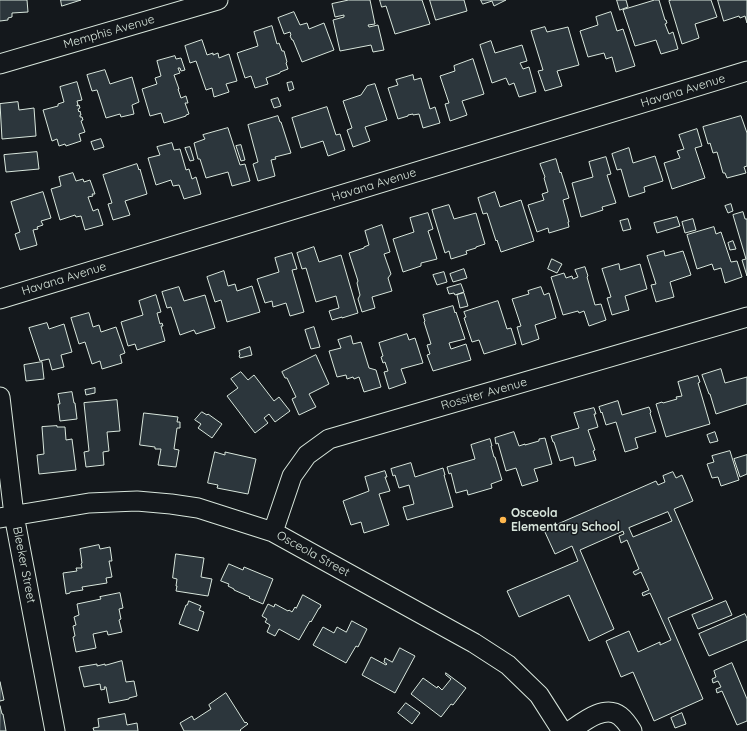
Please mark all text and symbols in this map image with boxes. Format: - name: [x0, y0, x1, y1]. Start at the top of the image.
- street label: Memphis Avenue: [62, 12, 156, 52]
- street label: Havana Avenue: [639, 71, 727, 111]
- street label: Havana Avenue: [330, 165, 418, 205]
- street label: Havana Avenue: [20, 259, 108, 299]
- street label: Rossiter Avenue: [439, 375, 529, 413]
- place label: Osceola Elementary School: [511, 506, 620, 534]
- marker: Osceola Elementary School: [498, 515, 508, 525]
- street label: Bleeker Street: [10, 526, 38, 604]
- street label: Osceola Street: [274, 528, 352, 580]

